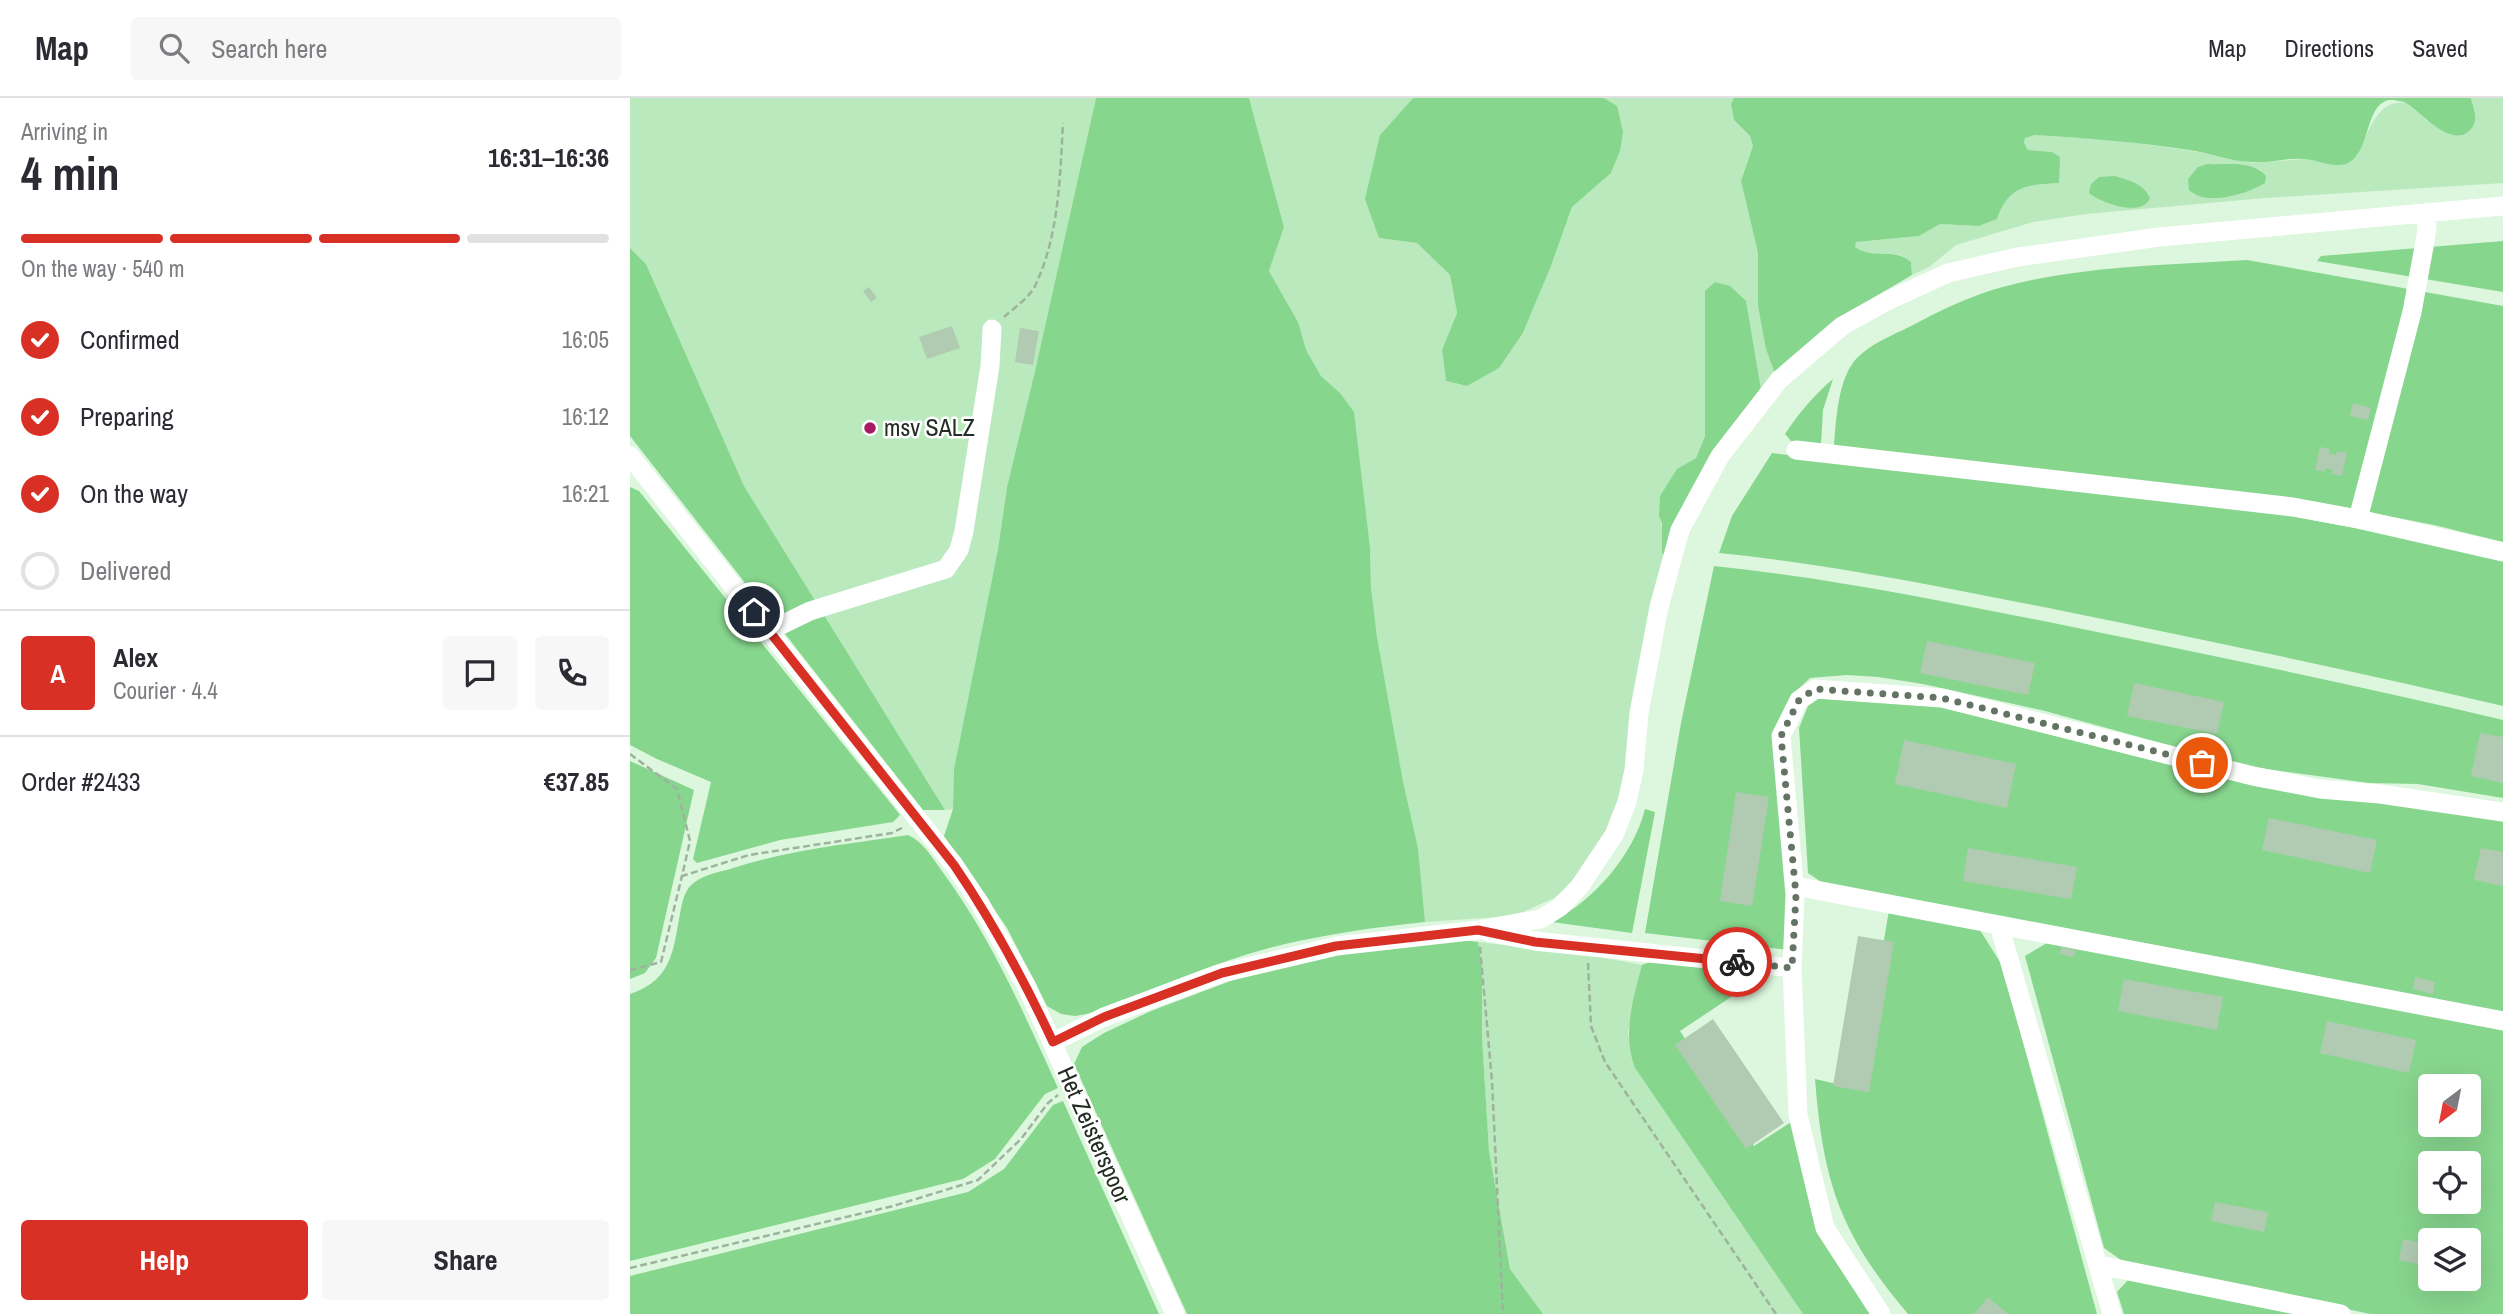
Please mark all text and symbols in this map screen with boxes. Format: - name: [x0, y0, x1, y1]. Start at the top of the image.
- search box: [131, 17, 621, 80]
- text: Map: [35, 26, 89, 70]
- icon: search: [155, 29, 193, 67]
- text: Search here: [211, 31, 327, 66]
- text: Map: [2208, 32, 2246, 64]
- text: Directions: [2284, 32, 2374, 64]
- text: Saved: [2412, 32, 2468, 64]
- text: Arriving in: [21, 116, 108, 147]
- text: 16:31–16:36: [488, 140, 609, 175]
- text: 4 min: [21, 142, 120, 204]
- text: On the way · 540 m: [21, 253, 185, 284]
- icon: check: [21, 321, 59, 359]
- text: Confirmed: [80, 322, 180, 357]
- text: 16:05: [562, 324, 609, 355]
- icon: check: [21, 398, 59, 436]
- text: Preparing: [80, 399, 174, 434]
- text: 16:12: [562, 401, 609, 432]
- place label: msv SALZ: [884, 411, 975, 443]
- marker: msv SALZ: [862, 420, 878, 436]
- icon: check: [21, 475, 59, 513]
- text: On the way: [80, 476, 188, 511]
- text: 16:21: [562, 478, 609, 509]
- text: Delivered: [80, 553, 171, 588]
- pin: [724, 582, 784, 642]
- icon: home: [735, 593, 773, 631]
- button: chat: [443, 636, 517, 710]
- button: phone: [535, 636, 609, 710]
- text: Alex: [113, 640, 158, 675]
- text: A: [50, 656, 66, 691]
- text: Courier · 4.4: [113, 675, 218, 706]
- pin: [2172, 733, 2232, 793]
- icon: bag: [2183, 744, 2221, 782]
- text: Order #2433: [21, 764, 141, 799]
- text: €37.85: [544, 764, 609, 799]
- courier: [1702, 927, 1772, 997]
- icon: bike: [1718, 943, 1756, 981]
- street label: Het Zeisterspoor: [1050, 1061, 1140, 1208]
- north arrow: [2418, 1074, 2482, 1138]
- map controls: [2418, 1074, 2481, 1291]
- button: locate: [2418, 1151, 2481, 1214]
- button: Help: [21, 1220, 308, 1300]
- button: Share: [322, 1220, 609, 1300]
- button: layers: [2418, 1228, 2481, 1291]

